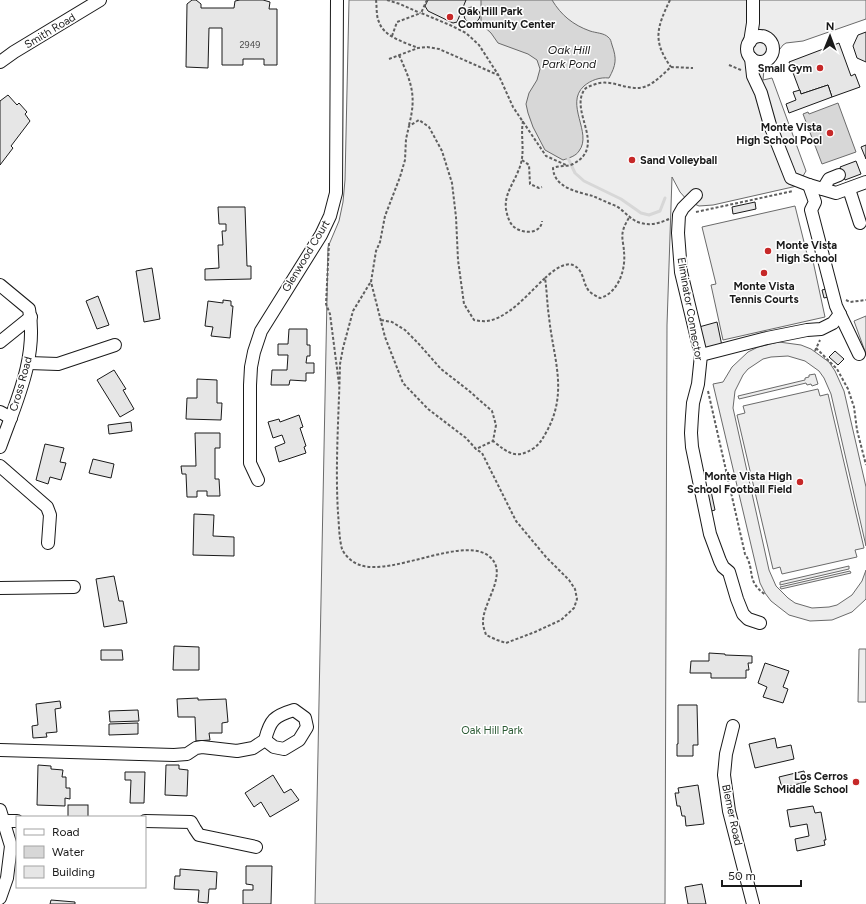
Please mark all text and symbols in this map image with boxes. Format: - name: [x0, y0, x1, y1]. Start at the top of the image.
- place label: Oak Hill Park Community Center: [458, 5, 556, 31]
- street label: Smith Road: [22, 11, 78, 51]
- marker: Oak Hill Park Community Center: [445, 12, 455, 22]
- north arrow: [810, 16, 850, 56]
- text: N: [826, 20, 835, 33]
- house number: 2949: [240, 39, 260, 50]
- water label: Oak Hill Park Pond: [542, 43, 597, 71]
- place label: Small Gym: [758, 62, 812, 75]
- marker: Small Gym: [815, 63, 825, 73]
- place label: Monte Vista High School Pool: [736, 121, 822, 147]
- marker: Monte Vista High School Pool: [825, 128, 835, 138]
- place label: Sand Volleyball: [640, 154, 718, 167]
- marker: Sand Volleyball: [627, 155, 637, 165]
- street label: Glenwood Court: [279, 218, 333, 294]
- place label: Monte Vista High School: [776, 239, 837, 265]
- marker: Monte Vista High School: [763, 246, 773, 256]
- street label: Eliminator Connector: [674, 256, 706, 362]
- marker: Monte Vista Tennis Courts: [759, 268, 769, 278]
- place label: Monte Vista Tennis Courts: [729, 280, 799, 306]
- street label: Cross Road: [7, 355, 35, 413]
- place label: Monte Vista High School Football Field: [687, 470, 792, 496]
- marker: Monte Vista High School Football Field: [795, 477, 805, 487]
- park label: Oak Hill Park: [461, 724, 523, 737]
- place label: Los Cerros Middle School: [777, 770, 848, 796]
- marker: Los Cerros Middle School: [851, 777, 861, 787]
- street label: Blemer Road: [719, 783, 745, 847]
- legend: [16, 816, 146, 888]
- text: Road: [52, 825, 80, 839]
- text: Water: [52, 845, 84, 859]
- scale bar: [722, 862, 801, 888]
- text: Building: [52, 865, 95, 879]
- text: 50 m: [728, 869, 756, 883]

